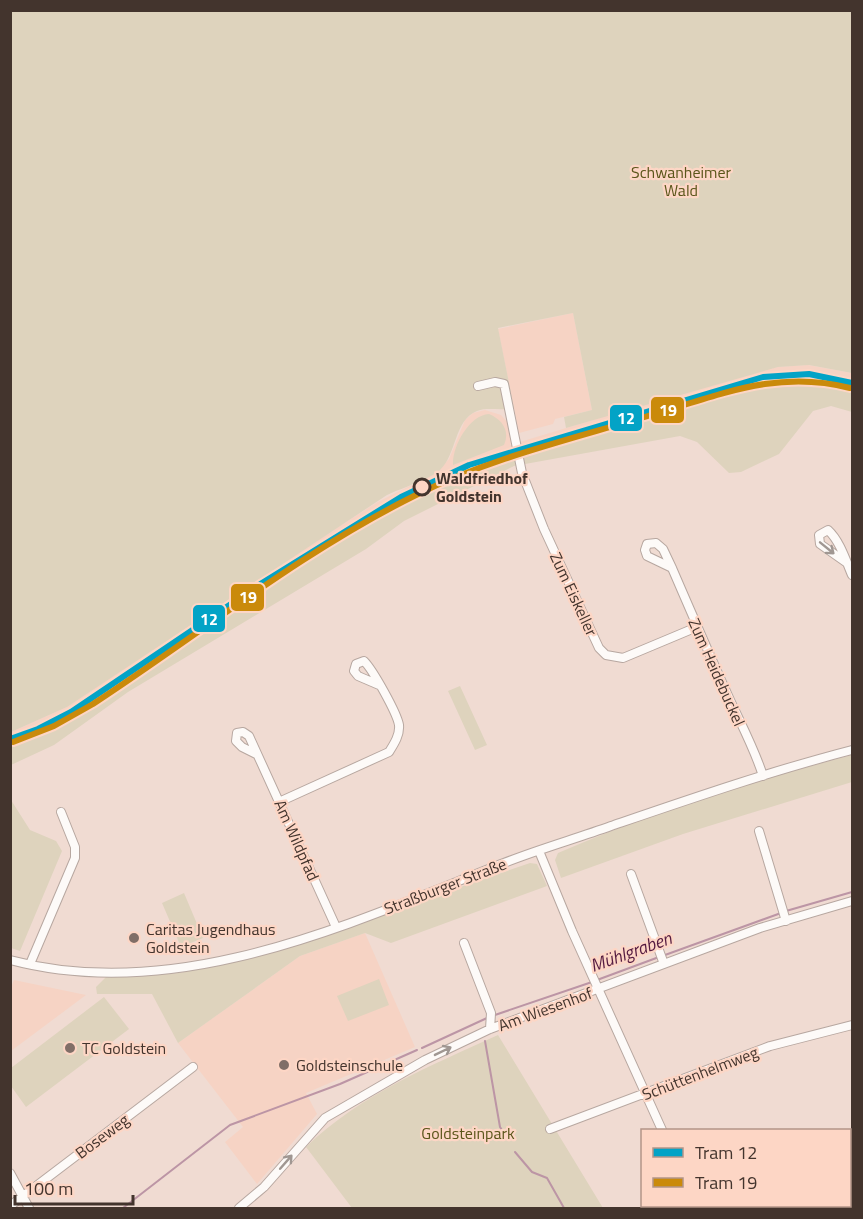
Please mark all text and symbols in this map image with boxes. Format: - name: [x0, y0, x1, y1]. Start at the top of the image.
- park label: Schwanheimer Wald: [631, 160, 731, 202]
- line badge: 19: [650, 396, 685, 424]
- text: 19: [659, 398, 677, 422]
- line badge: 12: [609, 404, 643, 432]
- text: 12: [617, 406, 635, 430]
- place label: Waldfriedhof Goldstein: [436, 466, 528, 508]
- marker: Waldfriedhof Goldstein: [413, 478, 431, 496]
- one-way arrow: [819, 542, 835, 555]
- street label: Zum Eiskeller: [544, 548, 604, 640]
- line badge: 19: [230, 583, 265, 612]
- text: 19: [239, 585, 257, 609]
- line badge: 12: [192, 604, 226, 633]
- text: 12: [200, 607, 218, 631]
- street label: Zum Heidebuckel: [682, 614, 752, 730]
- street label: Am Wildpfad: [268, 796, 326, 884]
- street label: Straßburger Straße: [380, 852, 510, 920]
- place label: Caritas Jugendhaus Goldstein: [146, 917, 275, 959]
- water label: Mühlgraben: [586, 924, 676, 979]
- marker: Caritas Jugendhaus Goldstein: [127, 931, 141, 945]
- street label: Am Wiesenhof: [495, 981, 596, 1037]
- place label: TC Goldstein: [82, 1036, 166, 1060]
- street label: Schüttenhelmweg: [638, 1040, 762, 1106]
- marker: TC Goldstein: [63, 1041, 77, 1055]
- one-way arrow: [434, 1045, 452, 1057]
- place label: Goldsteinschule: [296, 1053, 403, 1077]
- marker: Goldsteinschule: [277, 1058, 291, 1072]
- street label: Boseweg: [70, 1108, 134, 1164]
- park label: Goldsteinpark: [421, 1121, 515, 1145]
- legend: [641, 1129, 851, 1207]
- text: Tram 12: [695, 1139, 757, 1166]
- one-way arrow: [279, 1155, 293, 1170]
- scale bar: [15, 1168, 134, 1206]
- text: Tram 19: [695, 1169, 757, 1196]
- text: 100 m: [24, 1175, 73, 1202]

